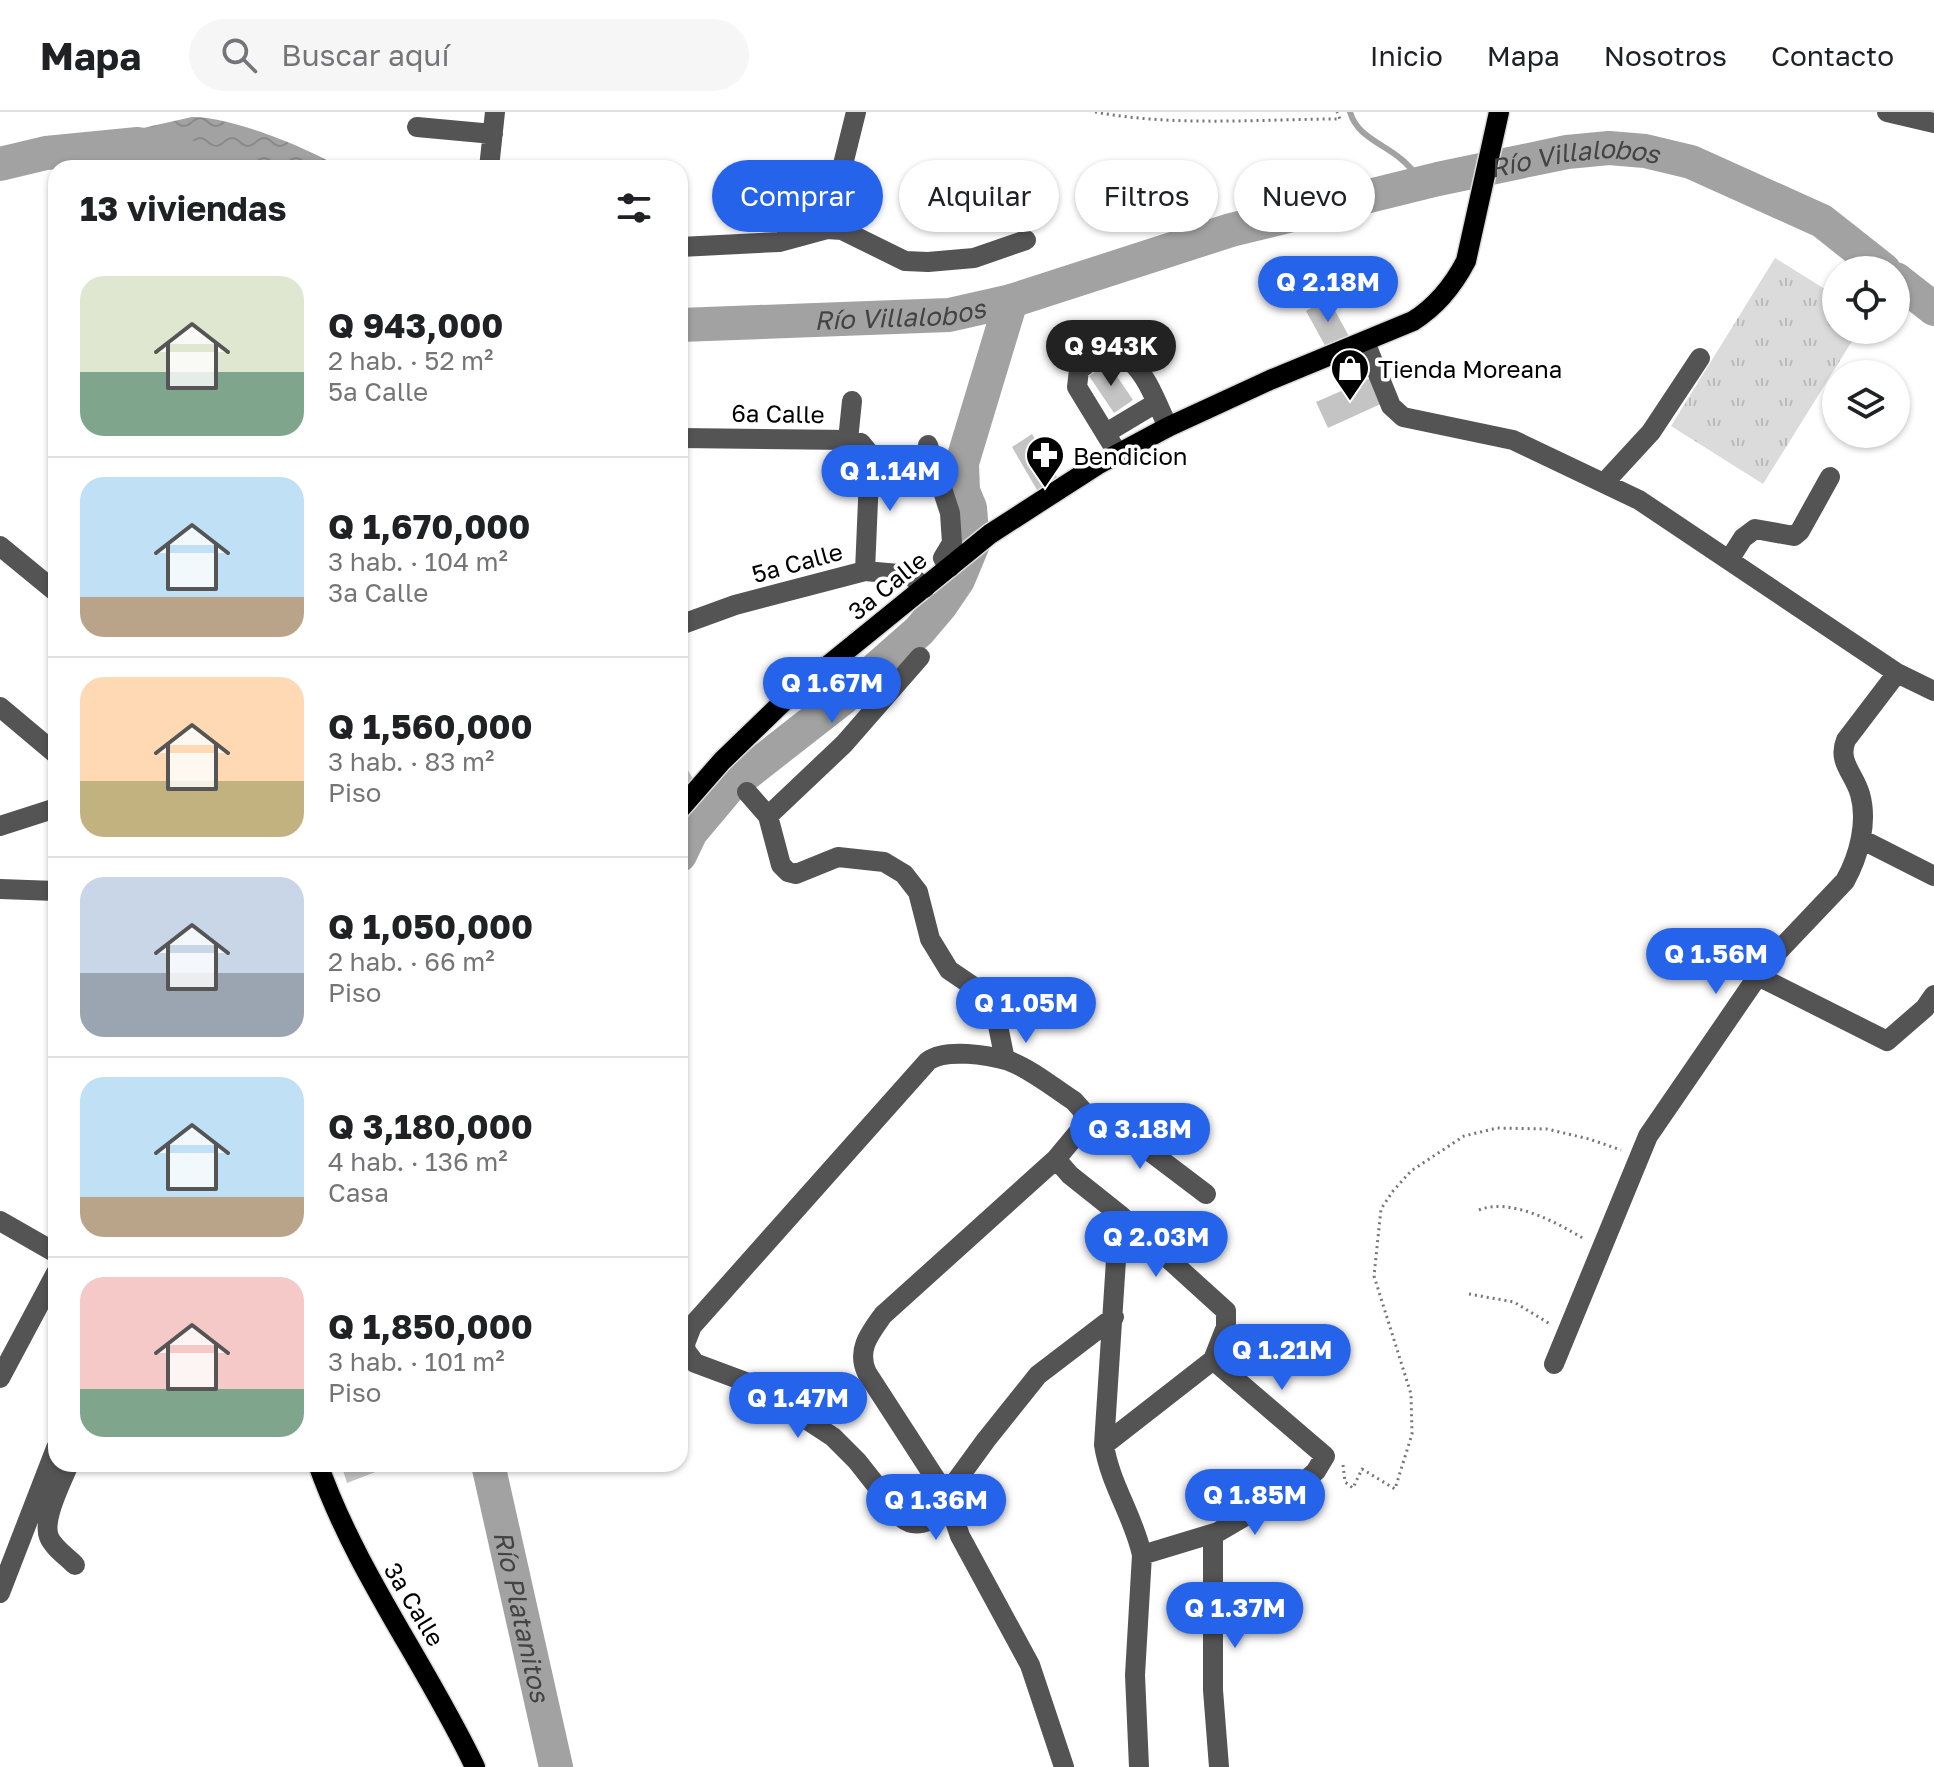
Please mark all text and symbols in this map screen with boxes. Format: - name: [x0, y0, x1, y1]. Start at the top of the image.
- search box: [189, 19, 749, 91]
- text: Mapa: [40, 33, 141, 78]
- icon: search: [217, 33, 261, 77]
- text: Buscar aquí: [281, 37, 450, 73]
- text: Inicio: [1370, 39, 1443, 72]
- text: Mapa: [1487, 39, 1560, 72]
- text: Nosotros: [1604, 39, 1727, 72]
- text: Contacto: [1771, 39, 1894, 72]
- water label: Río Villalobos: [1487, 132, 1664, 183]
- chip: Comprar: [712, 160, 883, 232]
- chip: Alquilar: [899, 160, 1059, 232]
- chip: Filtros: [1075, 160, 1218, 232]
- chip: Nuevo: [1234, 160, 1375, 232]
- icon: filters: [612, 186, 656, 230]
- text: 13 viviendas: [80, 188, 286, 228]
- pin: Q 2.18M: [1254, 256, 1402, 324]
- map controls: [1822, 256, 1910, 448]
- button: locate: [1822, 256, 1910, 344]
- text: Q 2.18M: [1276, 266, 1380, 297]
- water label: Río Villalobos: [814, 292, 989, 336]
- text: Q 943,000: [328, 305, 503, 345]
- icon: home: [144, 308, 240, 404]
- pin: Q 943K: [1046, 320, 1176, 388]
- text: Q 943K: [1064, 330, 1158, 361]
- text: 2 hab. · 52 m²: [328, 345, 493, 376]
- shop icon: Tienda Moreana: [1329, 347, 1371, 402]
- place label: Tienda Moreana: [1378, 354, 1562, 383]
- button: layers: [1822, 360, 1910, 448]
- text: 5a Calle: [328, 376, 428, 407]
- street label: 6a Calle: [731, 398, 825, 428]
- pharmacy icon: Bendicion: [1024, 434, 1066, 489]
- place label: Bendicion: [1073, 441, 1188, 470]
- pin: Q 1.14M: [816, 445, 964, 513]
- text: Q 1.14M: [839, 455, 941, 486]
- text: Q 1,670,000: [328, 506, 530, 546]
- icon: home: [144, 509, 240, 605]
- street label: 5a Calle: [749, 536, 845, 588]
- street label: 3a Calle: [842, 545, 932, 625]
- text: 3 hab. · 104 m²: [328, 546, 508, 577]
- text: 3a Calle: [328, 577, 428, 608]
- pin: Q 1.67M: [758, 657, 906, 725]
- text: Q 1.67M: [781, 667, 883, 698]
- text: Q 1,560,000: [328, 706, 533, 746]
- icon: home: [144, 709, 240, 805]
- text: 3 hab. · 83 m²: [328, 746, 494, 777]
- text: Piso: [328, 777, 381, 808]
- text: Q 1,050,000: [328, 906, 533, 946]
- icon: home: [144, 909, 240, 1005]
- pin: Q 1.56M: [1642, 928, 1790, 996]
- text: Q 1.56M: [1664, 938, 1768, 969]
- text: 2 hab. · 66 m²: [328, 946, 495, 977]
- text: Piso: [328, 977, 381, 1008]
- pin: Q 1.05M: [952, 977, 1100, 1045]
- text: Q 1.05M: [974, 987, 1078, 1018]
- pin: Q 3.18M: [1066, 1103, 1214, 1171]
- text: Q 3,180,000: [328, 1106, 533, 1146]
- icon: home: [144, 1109, 240, 1205]
- text: Q 3.18M: [1088, 1113, 1192, 1144]
- text: 4 hab. · 136 m²: [328, 1146, 508, 1177]
- text: Casa: [328, 1177, 389, 1208]
- pin: Q 2.03M: [1082, 1211, 1230, 1279]
- text: Q 2.03M: [1103, 1221, 1209, 1252]
- text: Q 1,850,000: [328, 1306, 533, 1346]
- icon: home: [144, 1309, 240, 1405]
- pin: Q 1.21M: [1208, 1324, 1356, 1392]
- text: Q 1.21M: [1232, 1334, 1332, 1365]
- text: 3 hab. · 101 m²: [328, 1346, 505, 1377]
- pin: Q 1.47M: [724, 1372, 872, 1440]
- text: Piso: [328, 1377, 381, 1408]
- text: Q 1.47M: [747, 1382, 849, 1413]
- pin: Q 1.85M: [1181, 1469, 1329, 1537]
- pin: Q 1.36M: [862, 1474, 1010, 1542]
- text: Q 1.85M: [1203, 1479, 1307, 1510]
- text: Q 1.36M: [884, 1484, 988, 1515]
- water label: Río Platanitos: [488, 1528, 557, 1706]
- street label: 3a Calle: [379, 1557, 451, 1651]
- pin: Q 1.37M: [1161, 1582, 1309, 1650]
- text: Q 1.37M: [1184, 1592, 1286, 1623]

